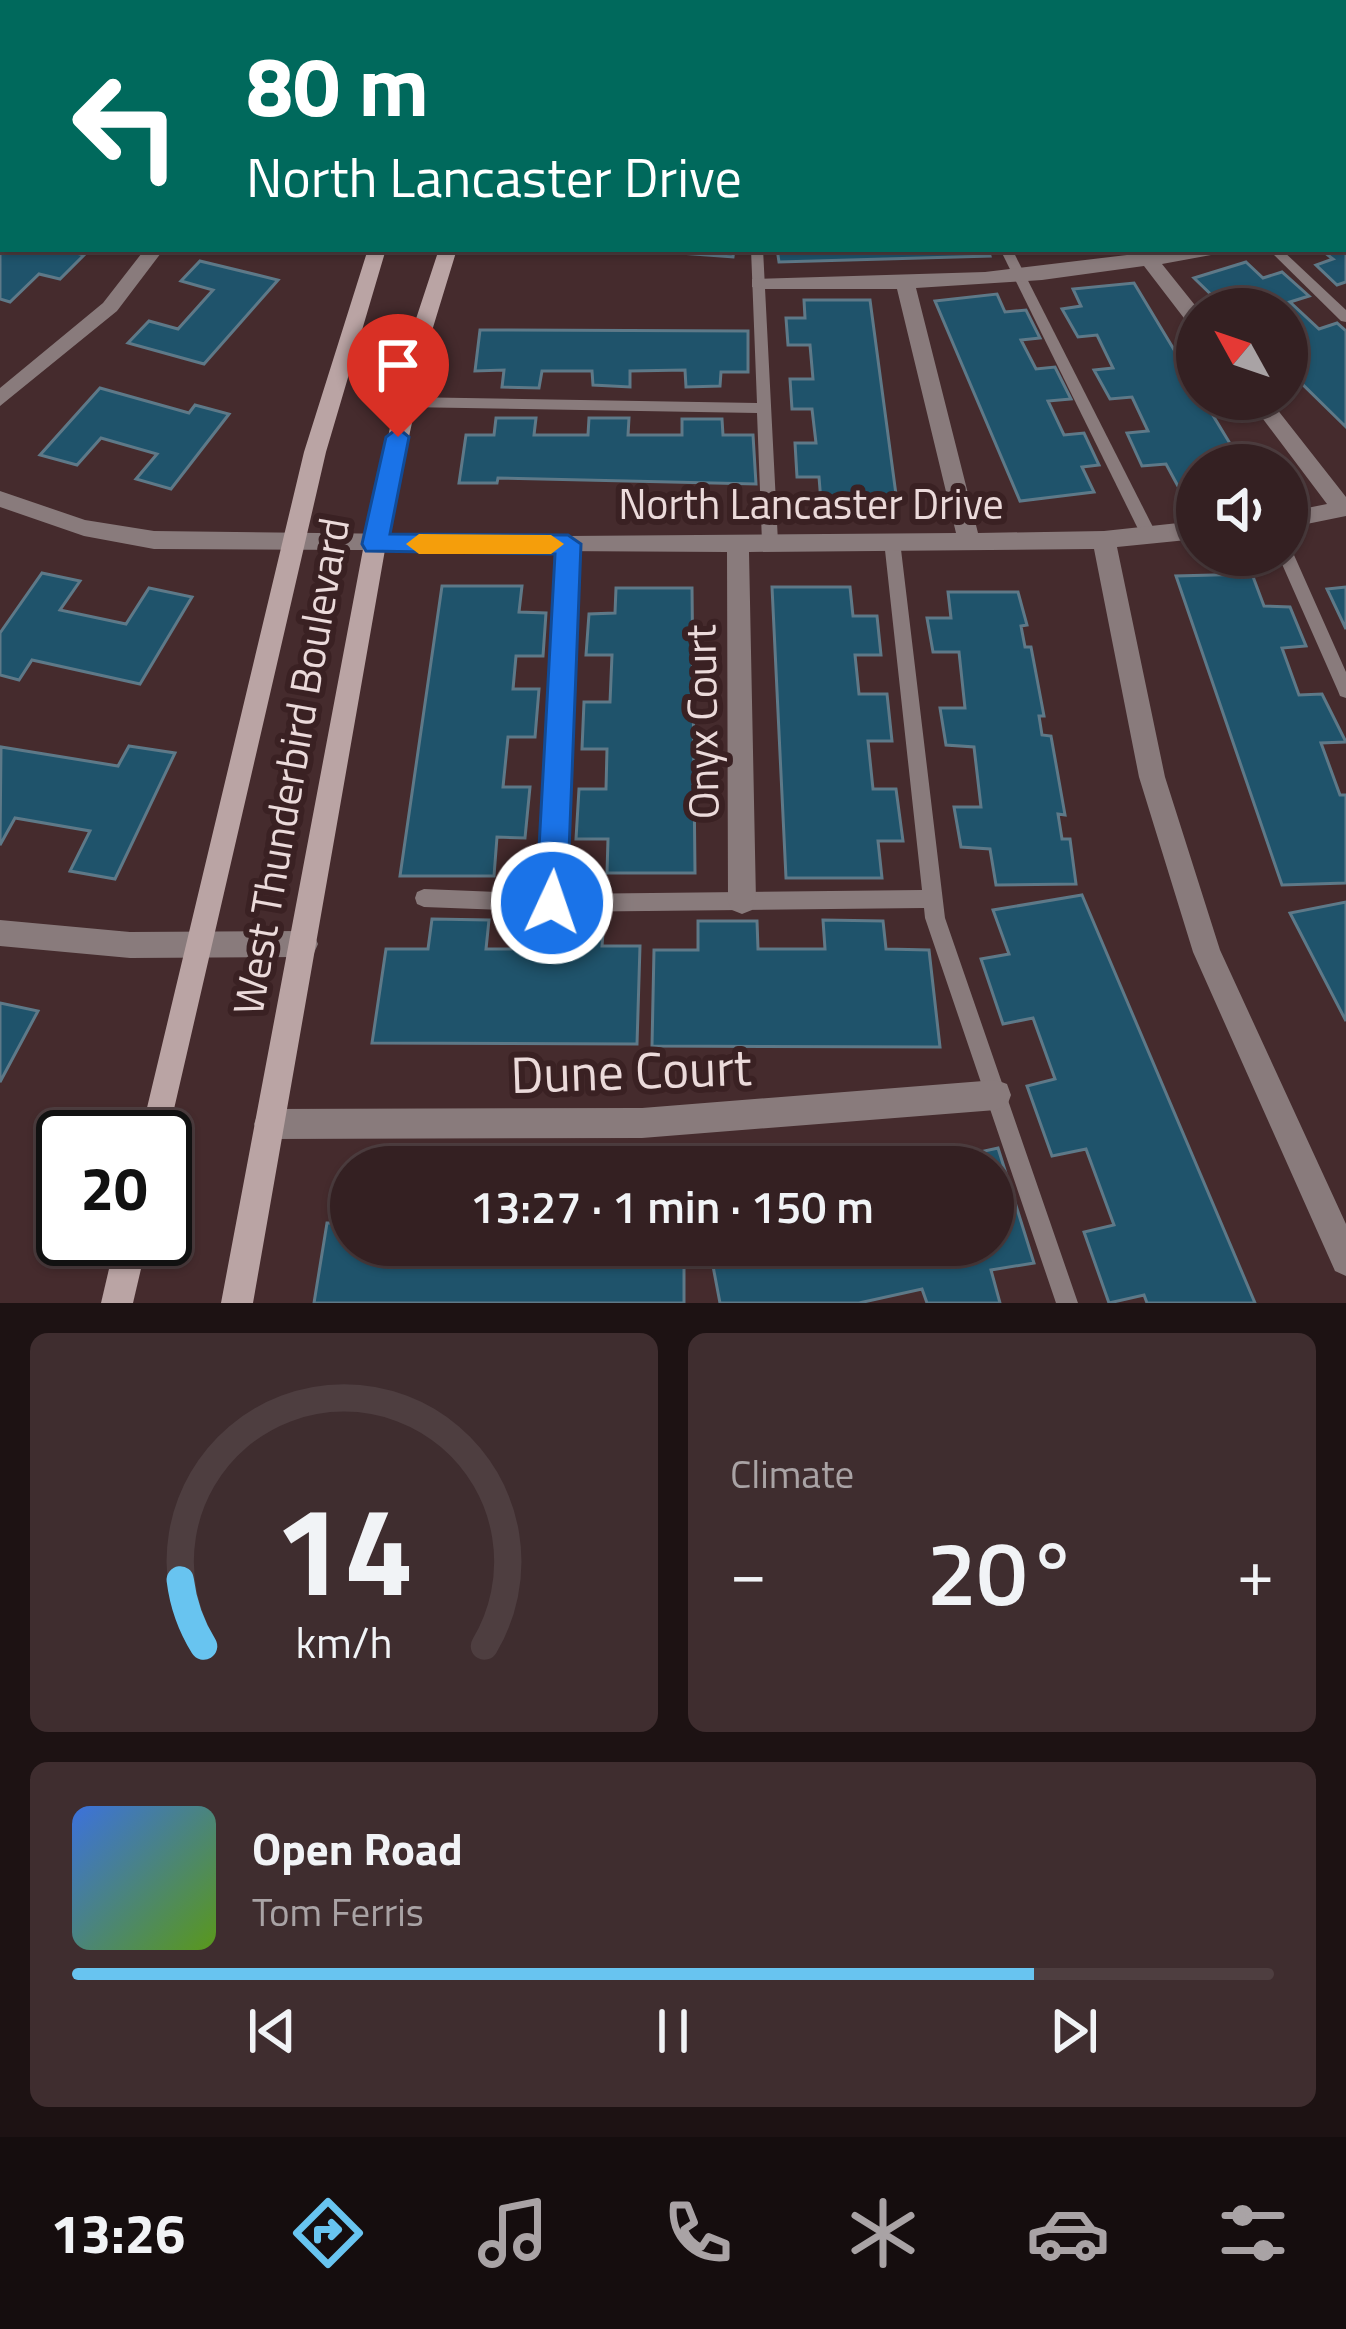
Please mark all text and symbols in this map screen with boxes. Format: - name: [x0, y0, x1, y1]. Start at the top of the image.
- text: 80 m: [246, 21, 429, 149]
- icon: left: [48, 48, 204, 204]
- text: North Lancaster Drive: [246, 136, 742, 218]
- north arrow: [1176, 288, 1308, 420]
- map controls: [1176, 288, 1308, 576]
- pin: [347, 314, 449, 437]
- icon: arrive: [365, 332, 431, 398]
- button: sound: [1176, 444, 1308, 576]
- street label: North Lancaster Drive: [618, 471, 1004, 535]
- street label: West Thunderbird Boulevard: [215, 513, 365, 1019]
- street label: Onyx Court: [667, 624, 735, 820]
- position arrow: [489, 840, 615, 966]
- street label: Dune Court: [509, 1027, 753, 1113]
- speed limit sign: 20: [36, 1110, 192, 1266]
- text: 13:27 · 1 min · 150 m: [470, 1172, 874, 1240]
- text: Climate: [730, 1444, 854, 1503]
- text: 14: [274, 1454, 414, 1643]
- text: 20°: [926, 1503, 1078, 1640]
- text: −: [730, 1521, 767, 1622]
- text: +: [1237, 1521, 1274, 1622]
- text: km/h: [295, 1608, 393, 1674]
- text: Open Road: [252, 1814, 463, 1882]
- text: Tom Ferris: [252, 1882, 424, 1941]
- icon: previous: [239, 1998, 305, 2064]
- icon: pause: [640, 1998, 706, 2064]
- icon: next: [1041, 1998, 1107, 2064]
- icon: directions: [286, 2191, 370, 2275]
- icon: music: [471, 2191, 555, 2275]
- icon: phone: [656, 2191, 740, 2275]
- icon: climate: [841, 2191, 925, 2275]
- icon: car: [1026, 2191, 1110, 2275]
- icon: filters: [1211, 2191, 1295, 2275]
- text: 13:26: [51, 2192, 185, 2274]

